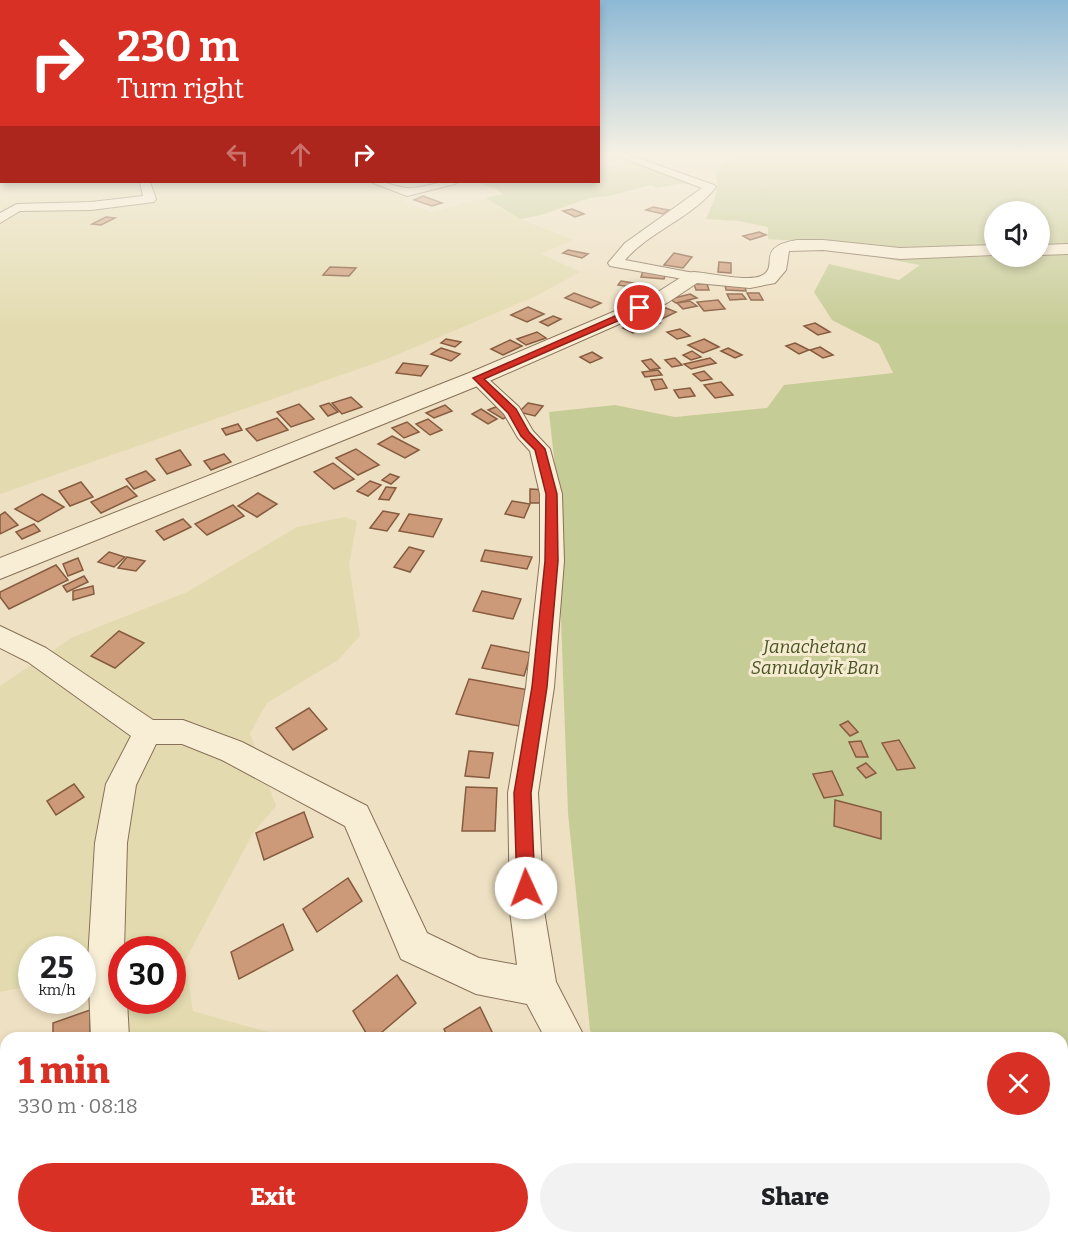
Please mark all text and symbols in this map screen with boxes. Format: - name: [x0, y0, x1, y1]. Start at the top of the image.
- text: 230 m: [117, 22, 239, 72]
- icon: right: [18, 24, 96, 102]
- text: Turn right: [117, 73, 244, 105]
- icon: left: [221, 138, 254, 171]
- icon: ahead: [284, 138, 317, 171]
- icon: right: [347, 138, 380, 171]
- map controls: [984, 201, 1050, 267]
- button: sound: [984, 201, 1050, 267]
- pin: [614, 282, 665, 333]
- icon: arrive: [623, 291, 656, 324]
- park label: Janachetana Samudayik Ban: [751, 636, 879, 679]
- position arrow: [494, 856, 558, 920]
- speed limit sign: 30: [108, 936, 186, 1014]
- text: 25: [40, 950, 74, 986]
- text: km/h: [38, 981, 76, 999]
- text: 1 min: [18, 1049, 110, 1093]
- button: close: [987, 1052, 1050, 1115]
- text: 330 m · 08:18: [18, 1094, 138, 1118]
- button: Exit: [18, 1163, 528, 1232]
- button: Share: [540, 1163, 1050, 1232]

